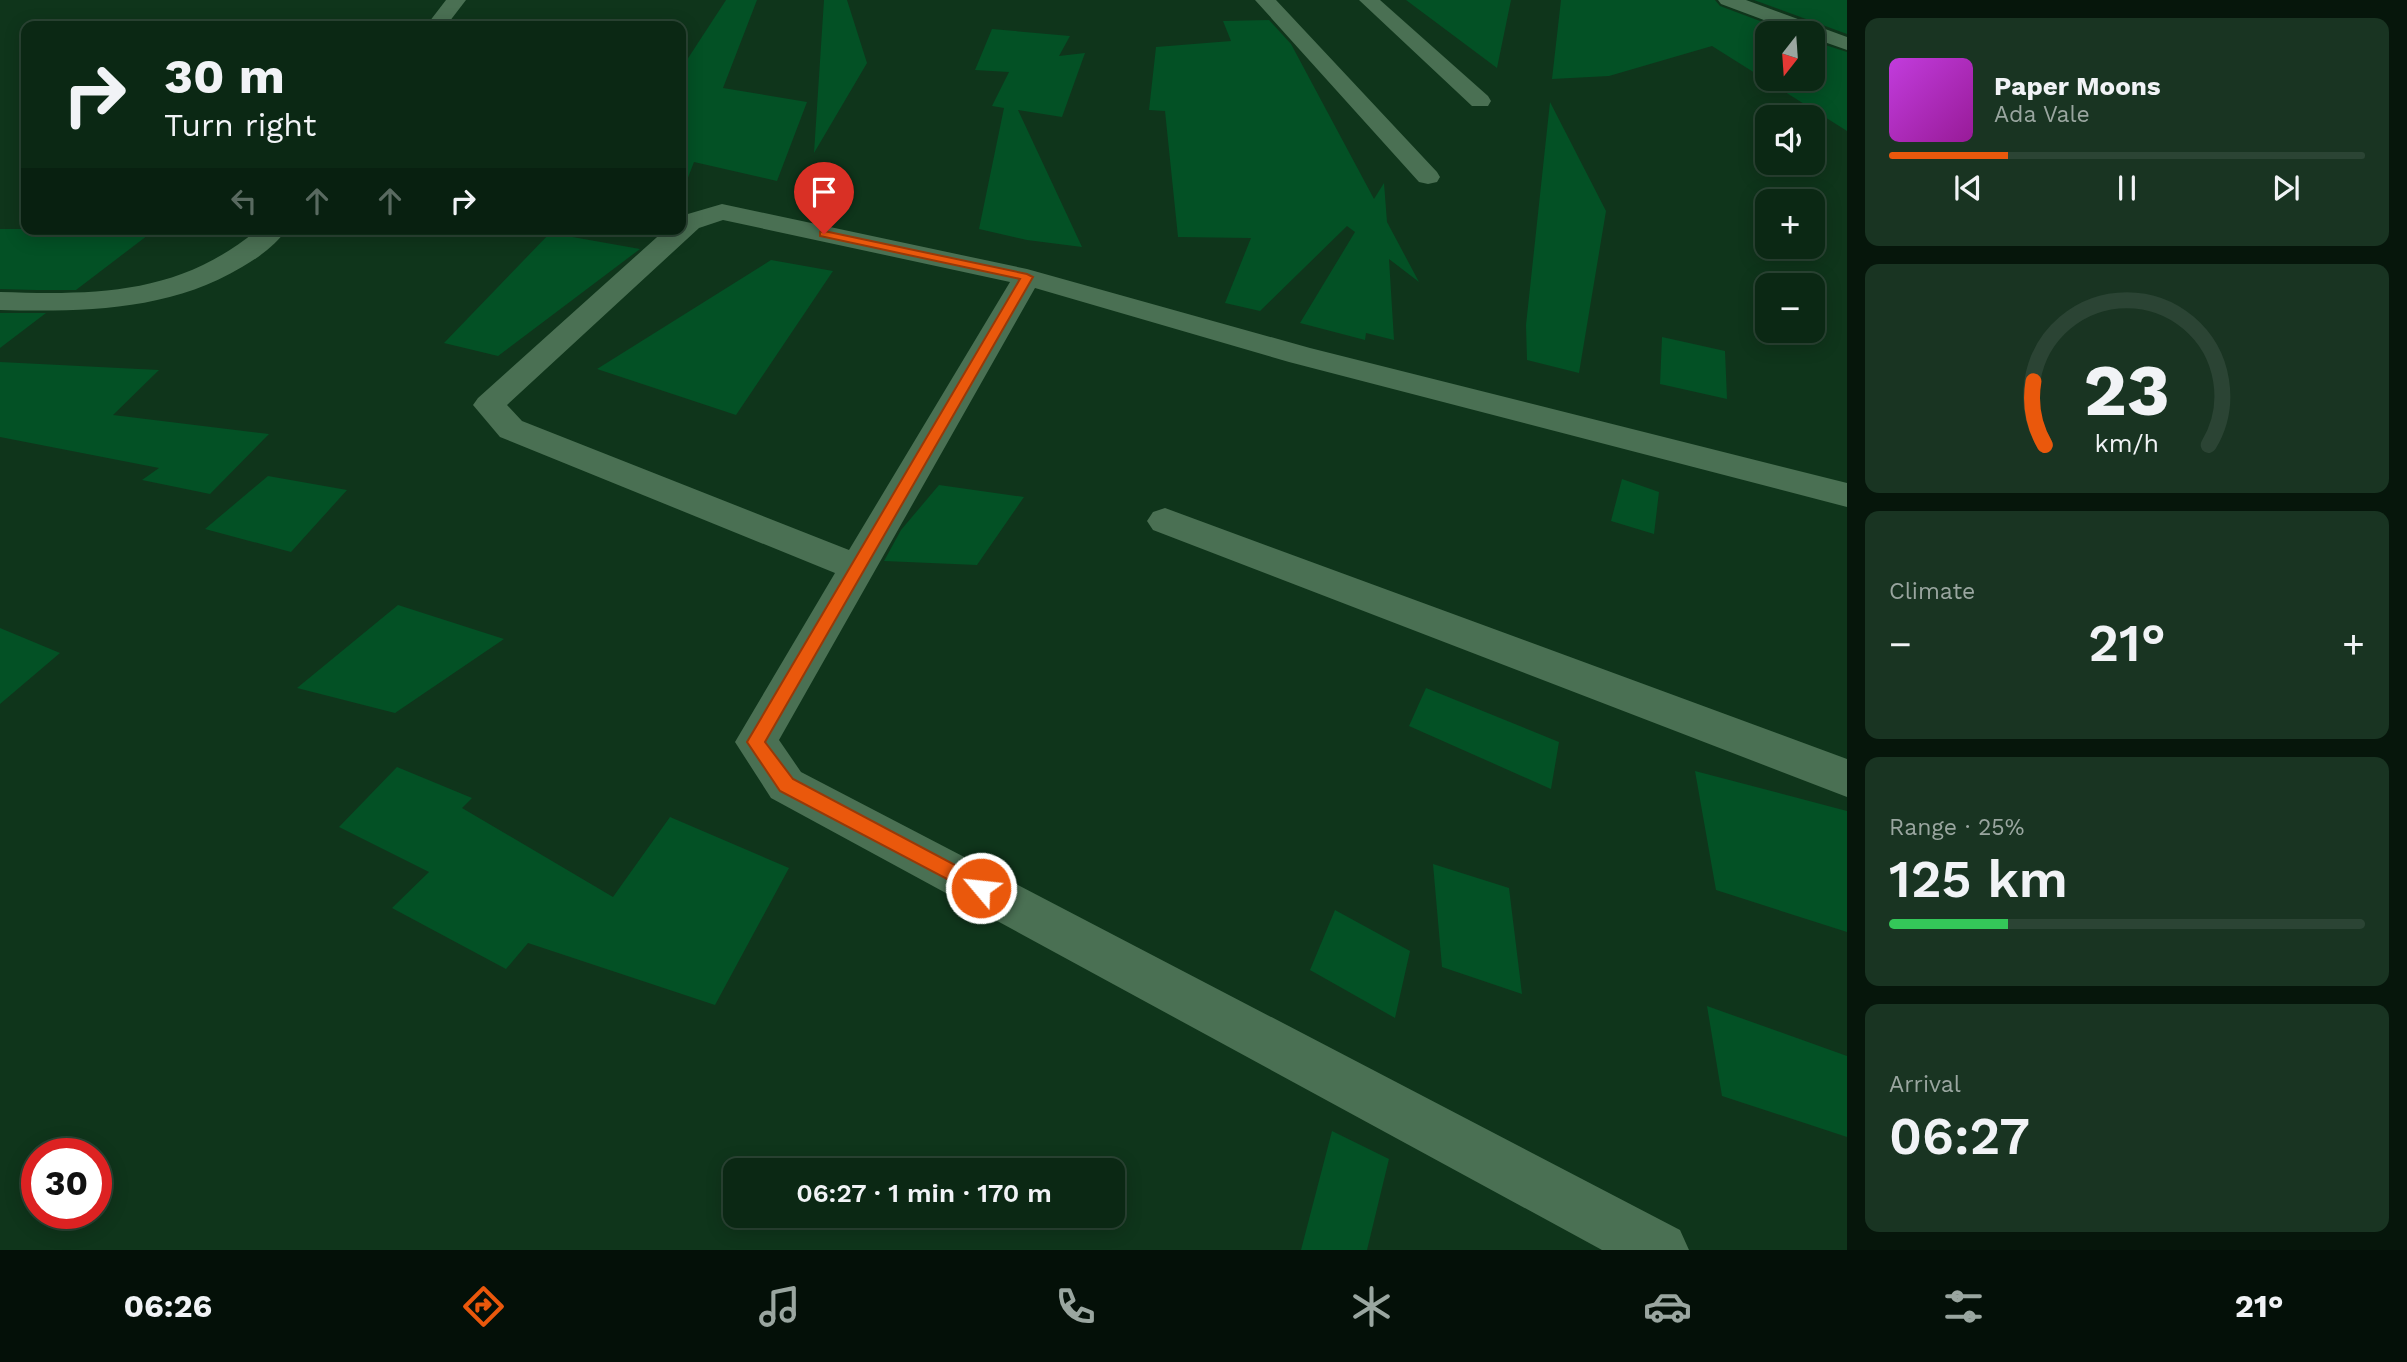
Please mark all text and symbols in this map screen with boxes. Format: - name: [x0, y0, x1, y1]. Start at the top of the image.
- north arrow: [1755, 21, 1825, 91]
- map controls: [1755, 21, 1825, 343]
- text: 30 m: [164, 47, 285, 105]
- icon: right: [49, 49, 140, 140]
- text: Paper Moons: [1994, 71, 2161, 101]
- text: Ada Vale: [1994, 101, 2090, 128]
- button: sound: [1755, 105, 1825, 175]
- text: Turn right: [164, 106, 316, 144]
- pin: [794, 162, 854, 234]
- icon: previous: [1949, 169, 1987, 207]
- icon: pause: [2108, 169, 2146, 207]
- icon: next: [2267, 169, 2305, 207]
- icon: arrive: [805, 173, 843, 211]
- icon: left: [225, 182, 263, 220]
- icon: ahead: [298, 182, 336, 220]
- icon: ahead: [371, 182, 409, 220]
- icon: right: [444, 182, 482, 220]
- button: +: [1755, 189, 1825, 259]
- button: −: [1755, 273, 1825, 343]
- text: 23: [2084, 347, 2170, 433]
- text: km/h: [2095, 428, 2159, 457]
- text: Climate: [1889, 578, 1975, 605]
- text: 21°: [2088, 613, 2166, 674]
- text: −: [1889, 622, 1912, 666]
- text: +: [2342, 622, 2365, 666]
- text: Range · 25%: [1889, 814, 2024, 841]
- text: 125 km: [1889, 849, 2068, 910]
- position arrow: [944, 851, 1018, 925]
- text: Arrival: [1889, 1071, 1961, 1098]
- text: 06:27: [1889, 1106, 2030, 1167]
- speed limit sign: 30: [21, 1138, 112, 1229]
- text: 06:27 · 1 min · 170 m: [796, 1178, 1052, 1208]
- icon: directions: [459, 1282, 508, 1331]
- icon: music: [755, 1282, 804, 1331]
- icon: phone: [1051, 1282, 1100, 1331]
- icon: climate: [1347, 1282, 1396, 1331]
- icon: car: [1643, 1282, 1692, 1331]
- icon: filters: [1939, 1282, 1988, 1331]
- text: 06:26: [123, 1287, 212, 1325]
- text: 21°: [2235, 1287, 2284, 1325]

